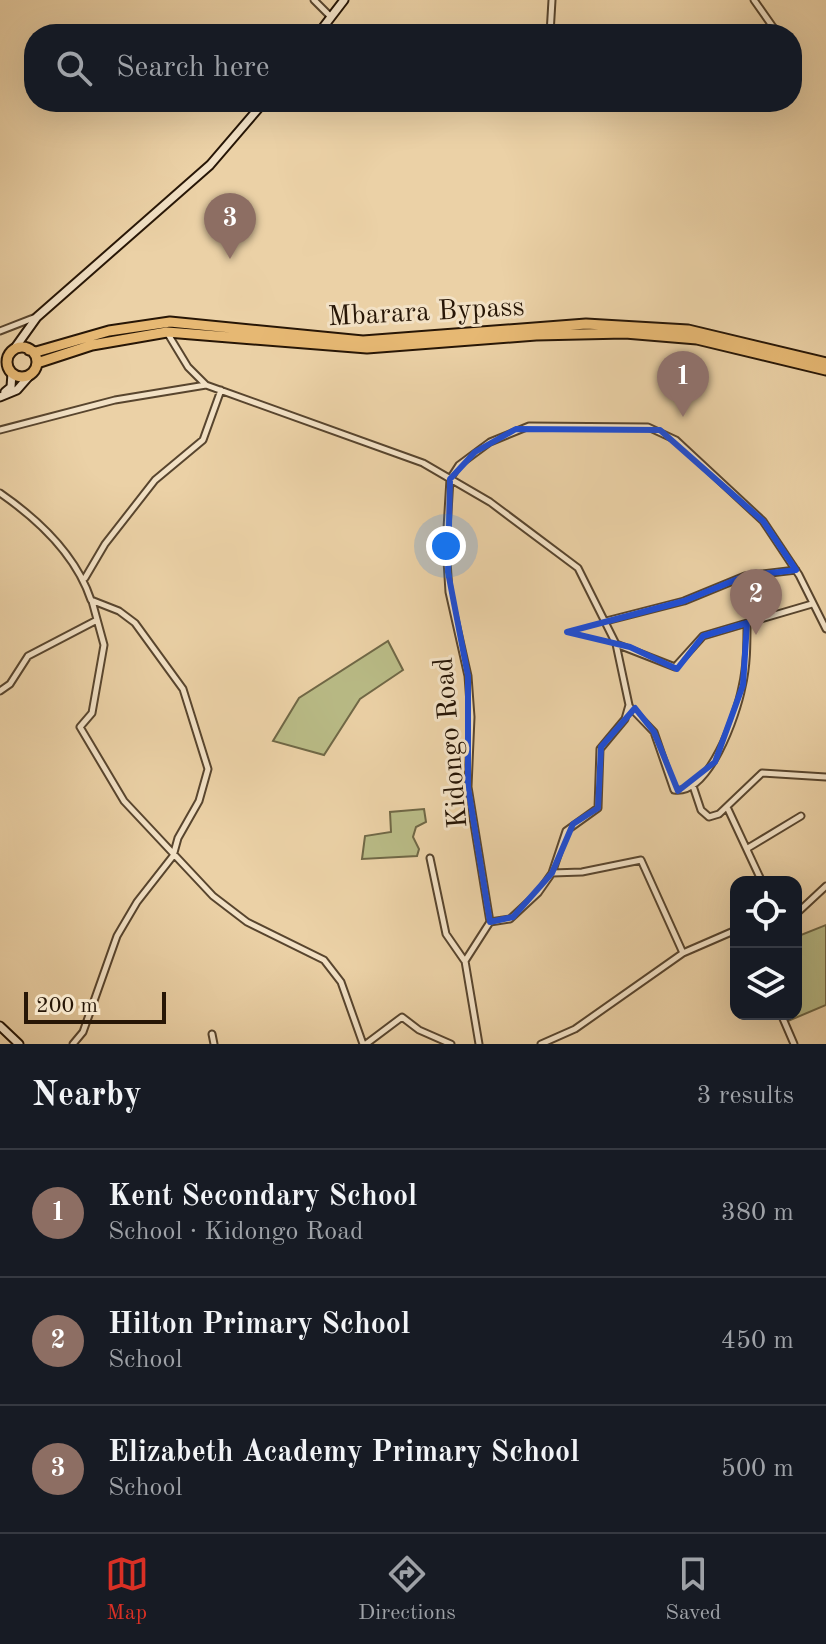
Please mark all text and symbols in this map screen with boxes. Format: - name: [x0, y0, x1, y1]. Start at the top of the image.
- search box: [24, 24, 802, 112]
- icon: search: [52, 46, 96, 90]
- text: Search here: [116, 53, 270, 83]
- pin: 3: [204, 193, 256, 259]
- street label: Mbarara Bypass: [327, 294, 525, 332]
- pin: 1: [657, 351, 709, 417]
- your location: [426, 526, 466, 566]
- pin: 2: [730, 569, 782, 635]
- street label: Kidongo Road: [431, 656, 473, 829]
- map controls: [730, 876, 802, 1020]
- button: locate: [730, 876, 802, 948]
- button: layers: [730, 948, 802, 1020]
- scale bar: [24, 988, 166, 1024]
- text: 200 m: [36, 995, 98, 1017]
- text: Nearby: [32, 1079, 142, 1113]
- text: 3 results: [696, 1083, 794, 1109]
- text: Kent Secondary School: [108, 1182, 417, 1212]
- text: 1: [50, 1200, 66, 1226]
- text: 380 m: [721, 1200, 794, 1226]
- text: School · Kidongo Road: [108, 1219, 364, 1245]
- text: Hilton Primary School: [108, 1310, 410, 1340]
- text: 2: [50, 1328, 66, 1354]
- text: 450 m: [721, 1328, 794, 1354]
- text: School: [108, 1347, 182, 1373]
- text: Elizabeth Academy Primary School: [108, 1438, 579, 1468]
- text: 3: [50, 1456, 66, 1482]
- text: 500 m: [721, 1456, 794, 1482]
- text: School: [108, 1475, 182, 1501]
- tab: Map: [105, 1552, 149, 1627]
- tab: Directions: [358, 1552, 456, 1627]
- tab: Saved: [665, 1552, 721, 1627]

